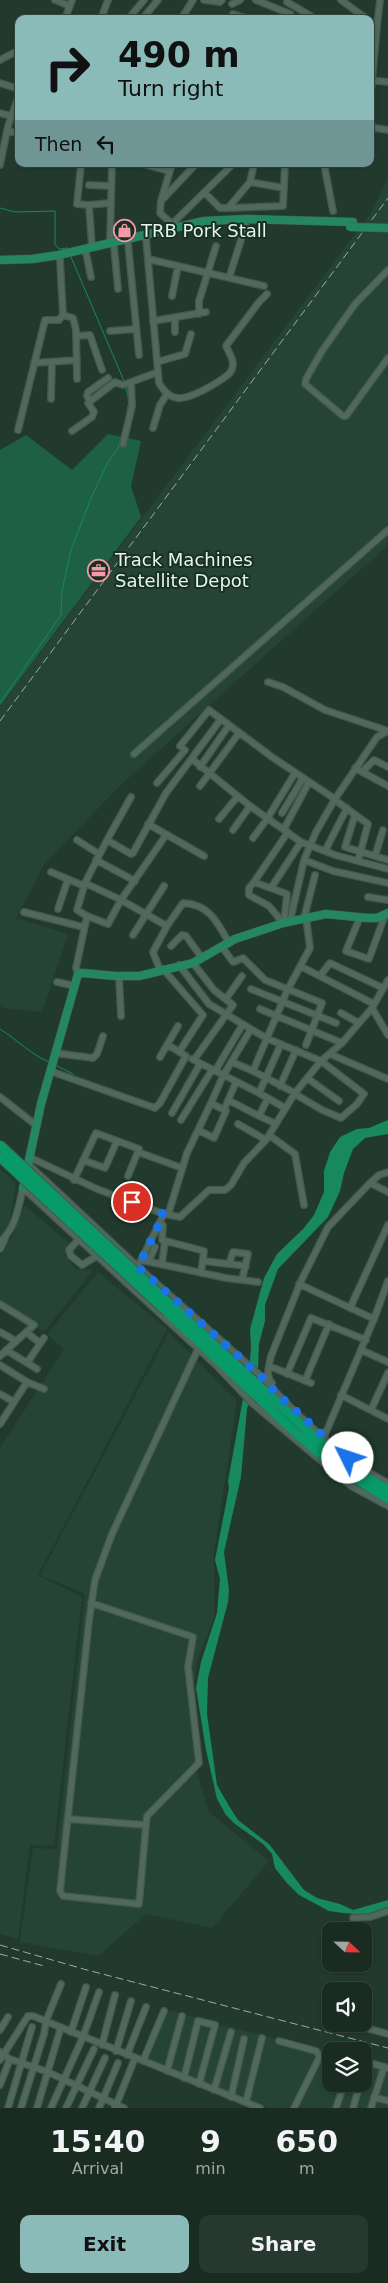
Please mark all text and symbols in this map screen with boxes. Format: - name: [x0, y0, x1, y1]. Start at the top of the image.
- icon: right: [35, 35, 100, 100]
- text: 490 m: [118, 35, 240, 75]
- text: Turn right: [118, 76, 223, 101]
- icon: left: [92, 130, 120, 158]
- text: Then: [35, 133, 82, 155]
- shop icon: TRB Pork Stall: [113, 219, 137, 243]
- place label: TRB Pork Stall: [140, 220, 267, 241]
- place label: Track Machines Satellite Depot: [114, 549, 253, 591]
- office icon: Track Machines Satellite Depot: [87, 558, 111, 582]
- pin: [111, 1181, 153, 1223]
- icon: arrive: [118, 1188, 146, 1216]
- position arrow: [321, 1431, 373, 1483]
- north arrow: [322, 1922, 372, 1972]
- map controls: [322, 1922, 372, 2092]
- button: sound: [322, 1982, 372, 2032]
- button: layers: [322, 2042, 372, 2092]
- text: 15:40: [50, 2124, 145, 2159]
- text: 9: [200, 2124, 221, 2159]
- text: 650: [275, 2124, 338, 2159]
- text: Arrival: [72, 2159, 124, 2178]
- text: min: [195, 2159, 226, 2178]
- text: m: [299, 2159, 315, 2178]
- button: Exit: [20, 2215, 189, 2273]
- button: Share: [199, 2215, 368, 2273]

